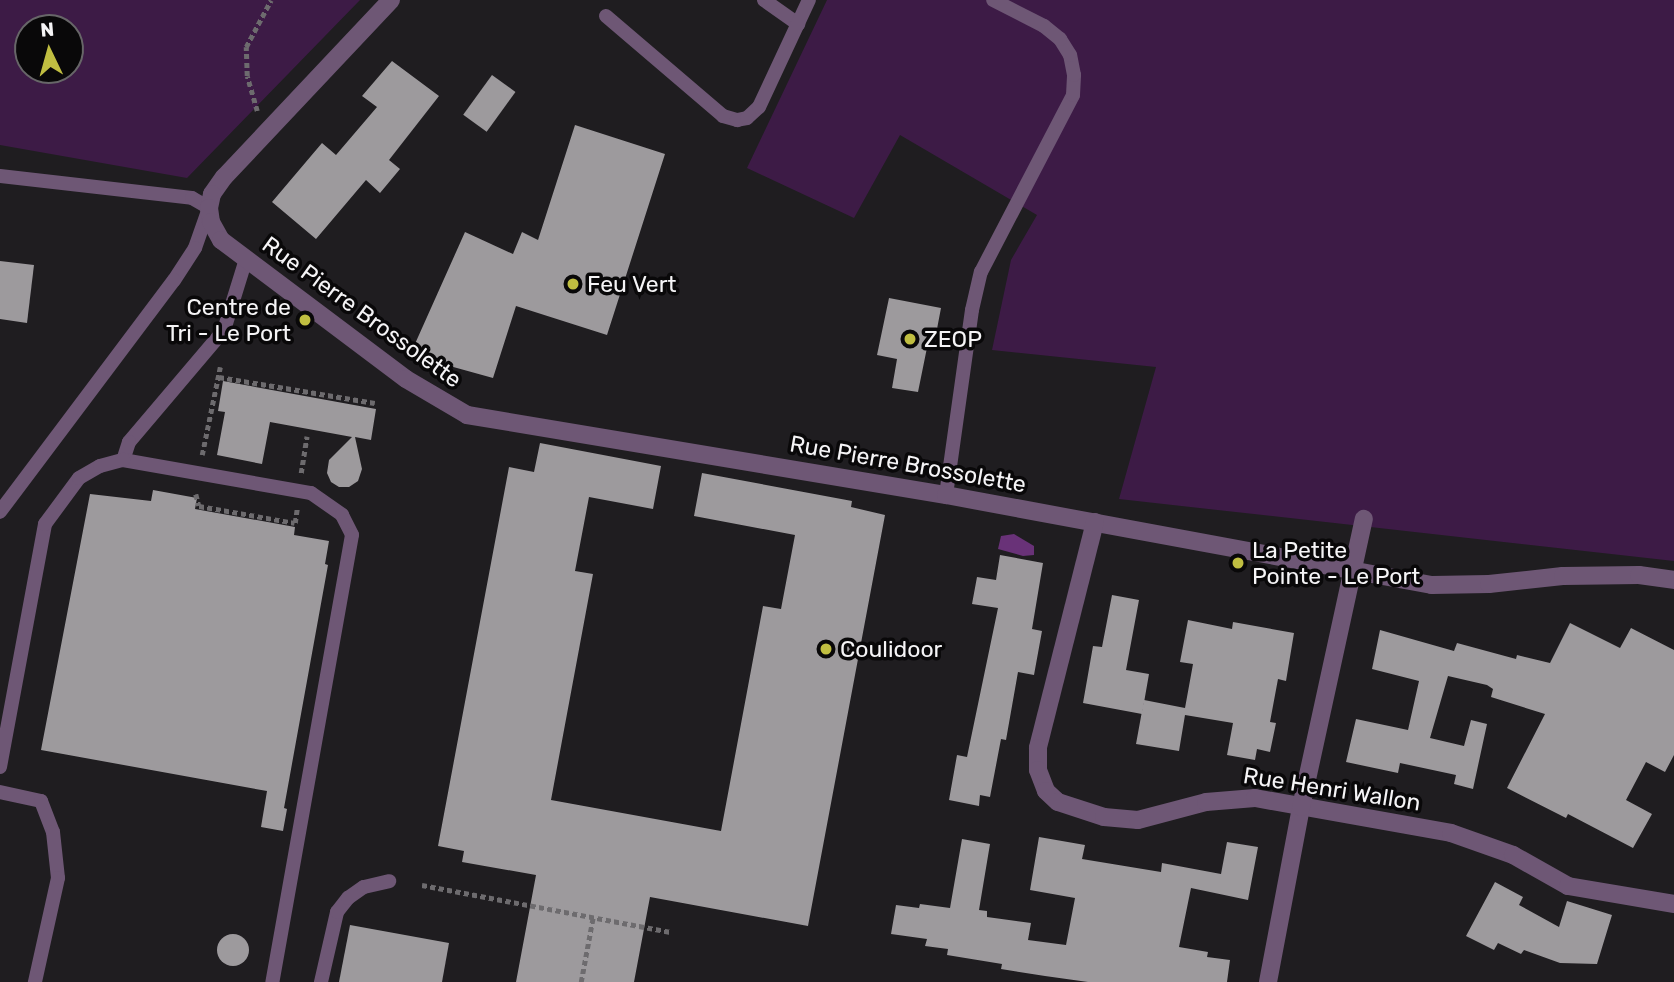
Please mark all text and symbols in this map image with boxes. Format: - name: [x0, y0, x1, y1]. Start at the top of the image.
- north arrow: [14, 14, 84, 84]
- text: N: [39, 18, 55, 42]
- street label: Rue Pierre Brossolette: [257, 230, 467, 394]
- place label: Feu Vert: [587, 270, 677, 298]
- marker: Feu Vert: [565, 276, 581, 292]
- place label: Centre de Tri - Le Port: [166, 293, 291, 347]
- marker: Centre de Tri - Le Port: [297, 312, 313, 328]
- place label: ZEOP: [924, 325, 982, 353]
- marker: ZEOP: [902, 331, 918, 347]
- street label: Rue Pierre Brossolette: [788, 430, 1028, 498]
- place label: La Petite Pointe - Le Port: [1252, 536, 1420, 590]
- marker: La Petite Pointe - Le Port: [1230, 555, 1246, 571]
- place label: Coulidoor: [840, 635, 942, 663]
- marker: Coulidoor: [818, 641, 834, 657]
- street label: Rue Henri Wallon: [1241, 761, 1423, 817]

